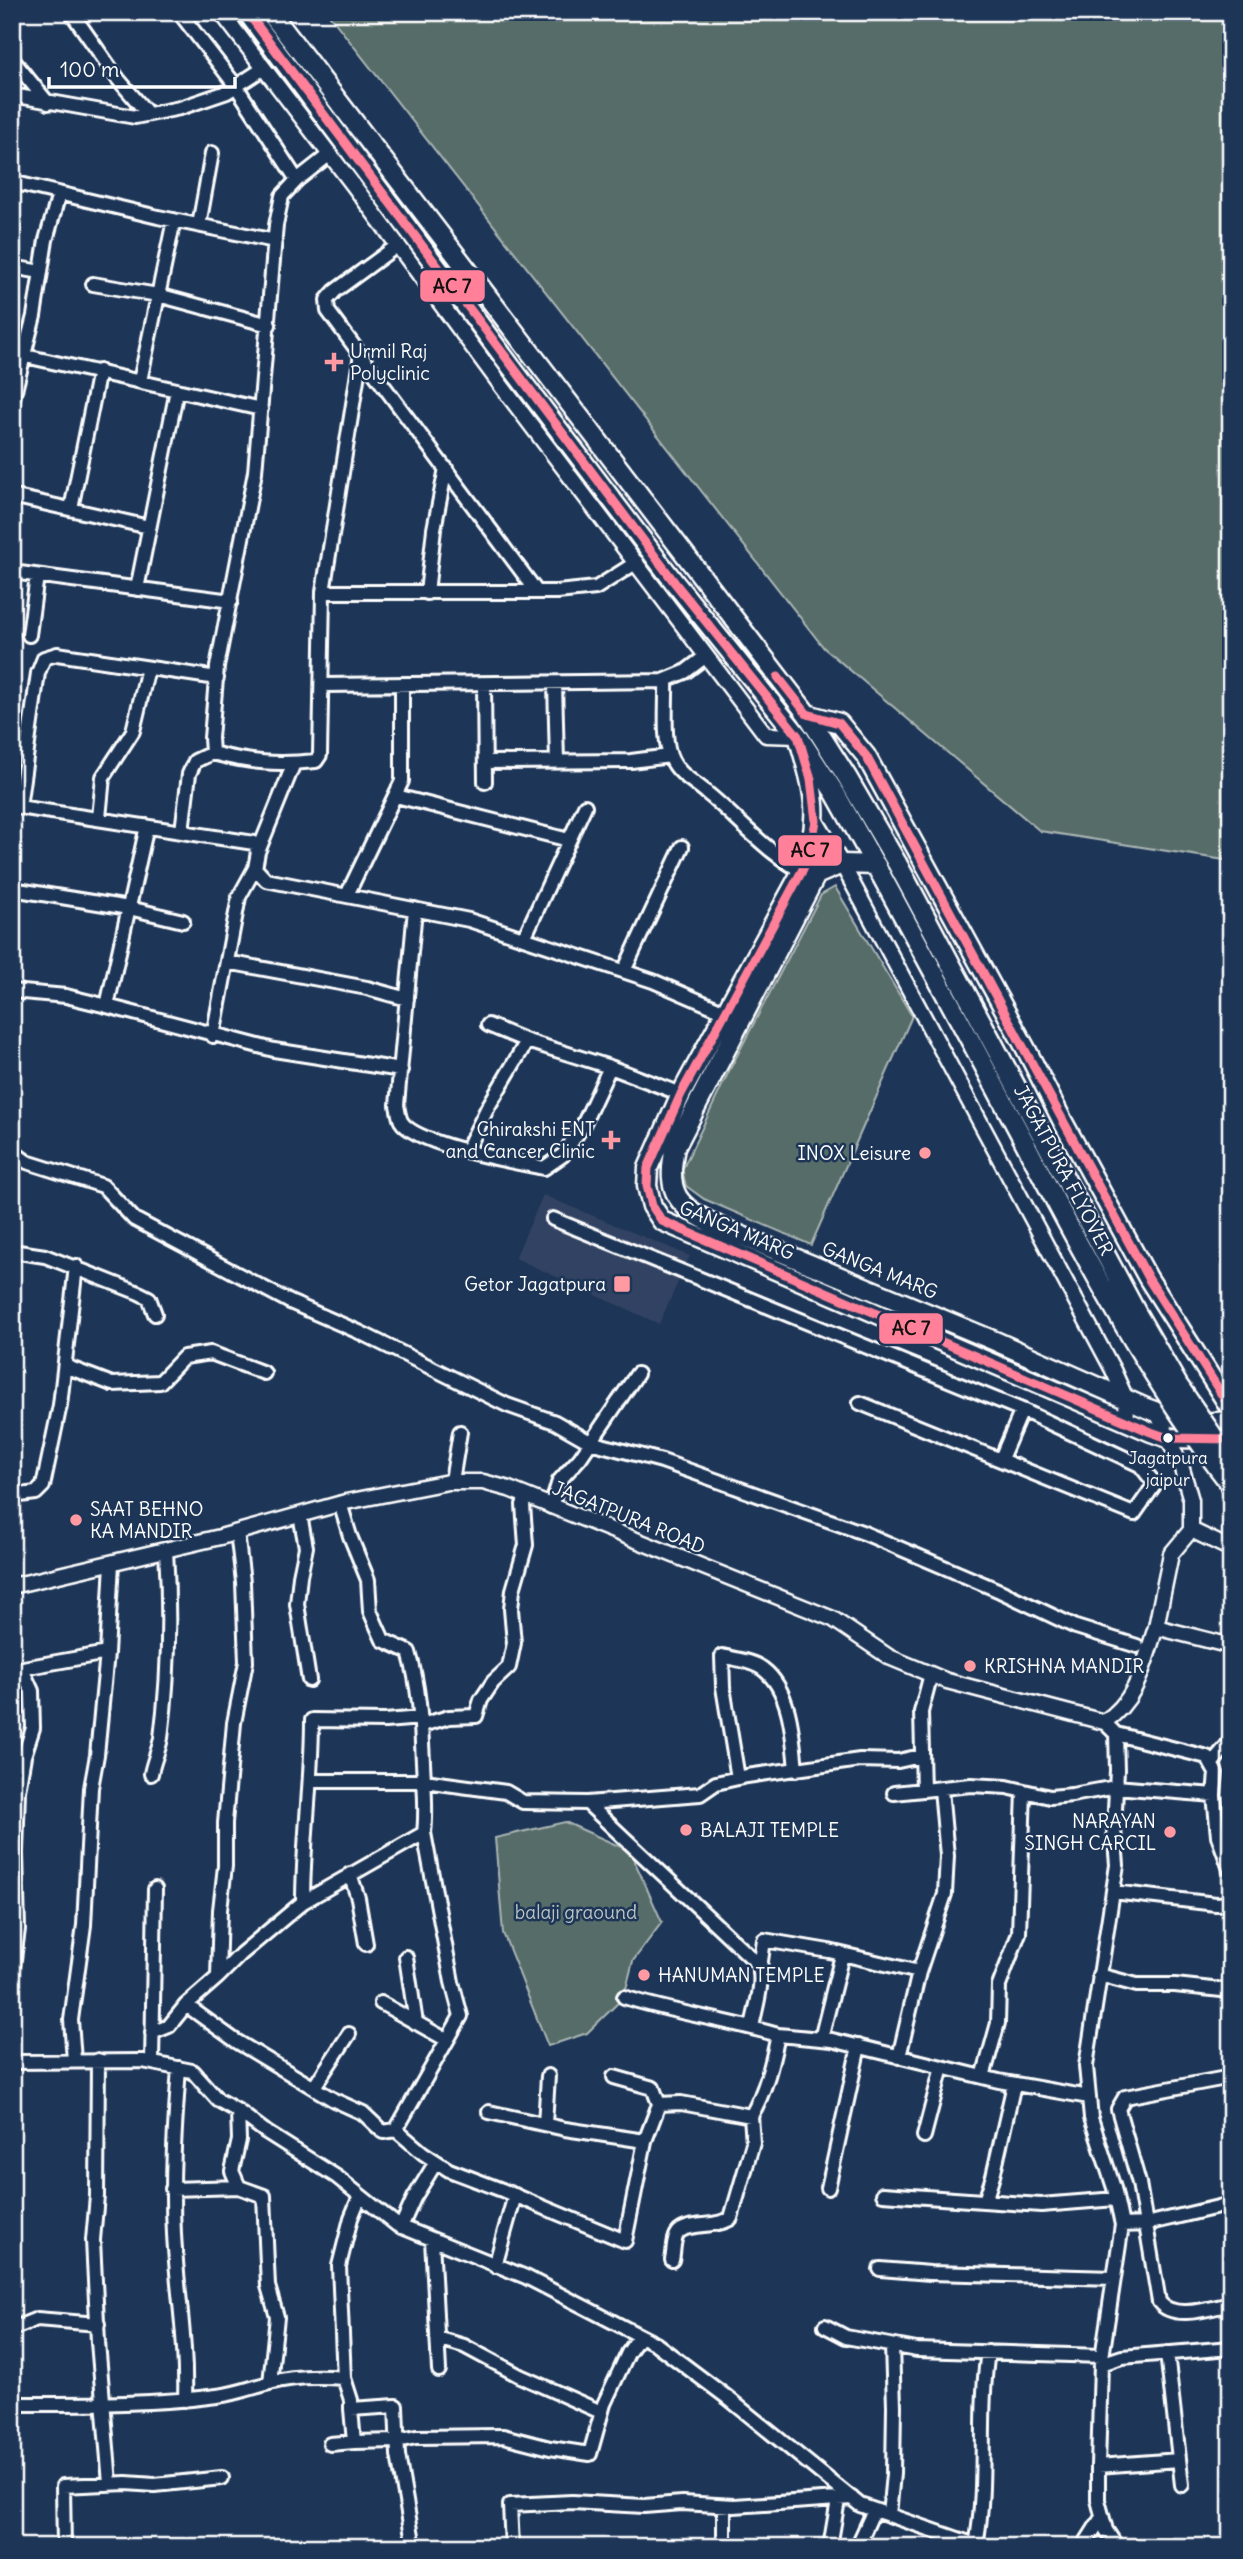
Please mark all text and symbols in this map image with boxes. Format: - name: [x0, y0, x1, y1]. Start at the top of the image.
- scale bar: [49, 46, 234, 90]
- text: 100 m: [60, 56, 119, 83]
- line badge: AC 7: [419, 269, 486, 303]
- text: AC 7: [433, 274, 472, 298]
- place label: Urmil Raj Polyclinic: [350, 339, 430, 385]
- marker: Urmil Raj Polyclinic: [324, 352, 344, 372]
- line badge: AC 7: [777, 834, 843, 867]
- text: AC 7: [791, 838, 830, 862]
- street label: JAGATPURA FLYOVER: [1009, 1081, 1119, 1259]
- place label: Chirakshi ENT and Cancer Clinic: [445, 1117, 595, 1163]
- marker: Chirakshi ENT and Cancer Clinic: [601, 1130, 621, 1150]
- place label: INOX Leisure: [798, 1141, 911, 1165]
- marker: INOX Leisure: [917, 1145, 933, 1161]
- street label: GANGA MARG: [676, 1195, 798, 1265]
- street label: GANGA MARG: [819, 1236, 941, 1304]
- place label: Getor Jagatpura: [464, 1272, 606, 1296]
- marker: Getor Jagatpura: [612, 1274, 632, 1294]
- line badge: AC 7: [878, 1312, 944, 1345]
- text: AC 7: [892, 1316, 931, 1340]
- marker: Jagatpura jaipur: [1161, 1431, 1175, 1445]
- place label: Jagatpura jaipur: [1128, 1447, 1208, 1491]
- street label: JAGATPURA ROAD: [549, 1475, 709, 1559]
- place label: SAAT BEHNO KA MANDIR: [90, 1497, 204, 1543]
- marker: SAAT BEHNO KA MANDIR: [68, 1512, 84, 1528]
- place label: KRISHNA MANDIR: [984, 1654, 1144, 1678]
- marker: KRISHNA MANDIR: [962, 1658, 978, 1674]
- place label: NARAYAN SINGH CARCIL: [1024, 1809, 1156, 1855]
- place label: BALAJI TEMPLE: [700, 1818, 839, 1842]
- marker: BALAJI TEMPLE: [678, 1822, 694, 1838]
- marker: NARAYAN SINGH CARCIL: [1162, 1824, 1178, 1840]
- park label: balaji graound: [515, 1900, 637, 1924]
- place label: HANUMAN TEMPLE: [658, 1963, 825, 1987]
- marker: HANUMAN TEMPLE: [636, 1967, 652, 1983]

